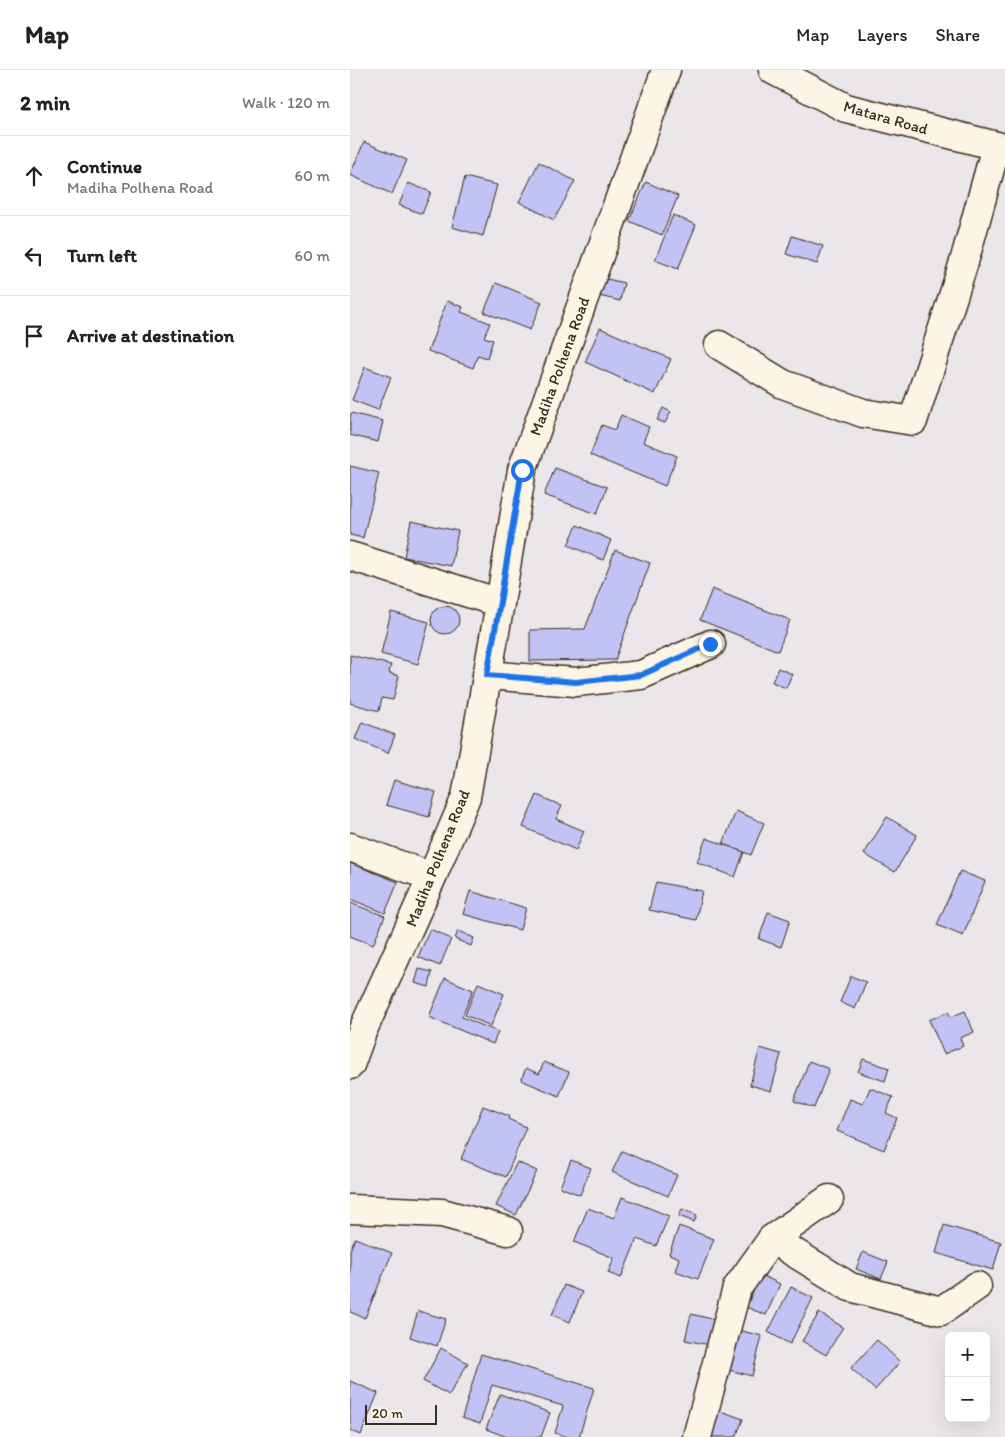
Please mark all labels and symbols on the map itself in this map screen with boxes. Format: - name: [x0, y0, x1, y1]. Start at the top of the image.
- street label: Matara Road: [841, 96, 931, 139]
- street label: Madiha Polhena Road: [526, 294, 594, 438]
- route start: [511, 459, 534, 482]
- route end: [699, 633, 722, 656]
- street label: Madiha Polhena Road: [401, 787, 474, 930]
- scale bar: [365, 1402, 438, 1425]

